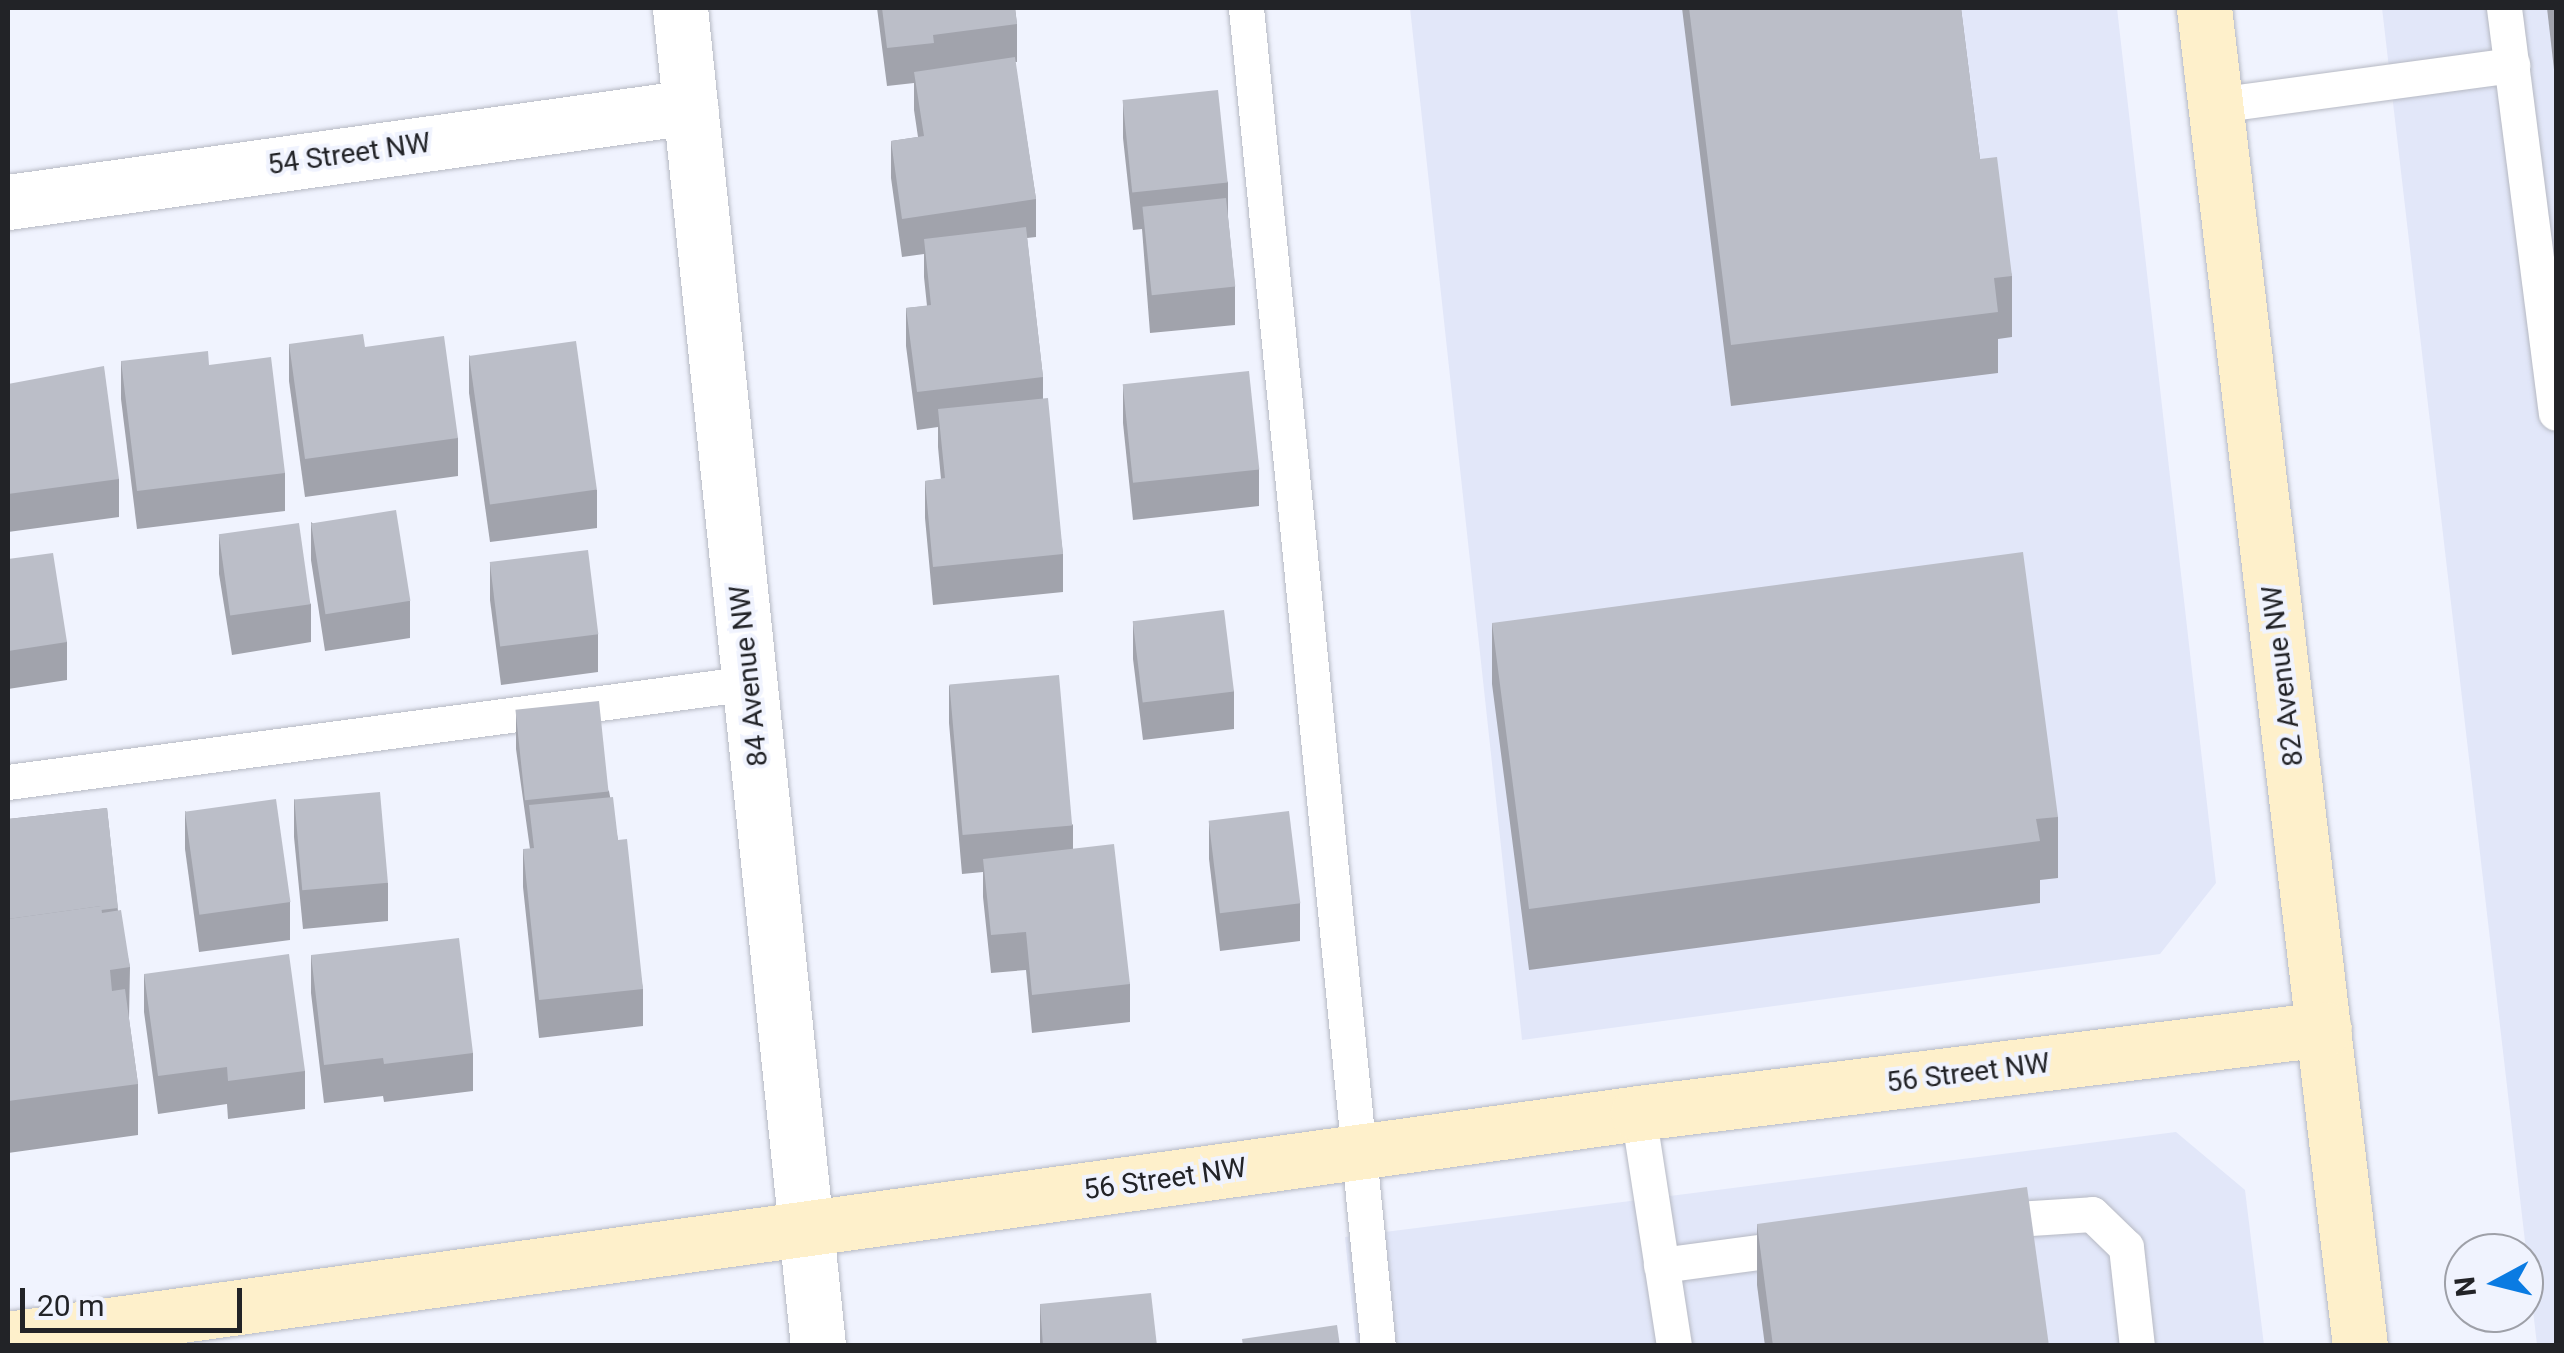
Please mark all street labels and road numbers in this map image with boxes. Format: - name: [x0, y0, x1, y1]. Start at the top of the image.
- street label: 54 Street NW: [265, 126, 433, 182]
- street label: 84 Avenue NW: [723, 584, 775, 768]
- street label: 82 Avenue NW: [2255, 584, 2311, 768]
- street label: 56 Street NW: [1885, 1046, 2051, 1100]
- street label: 56 Street NW: [1081, 1151, 1249, 1207]

